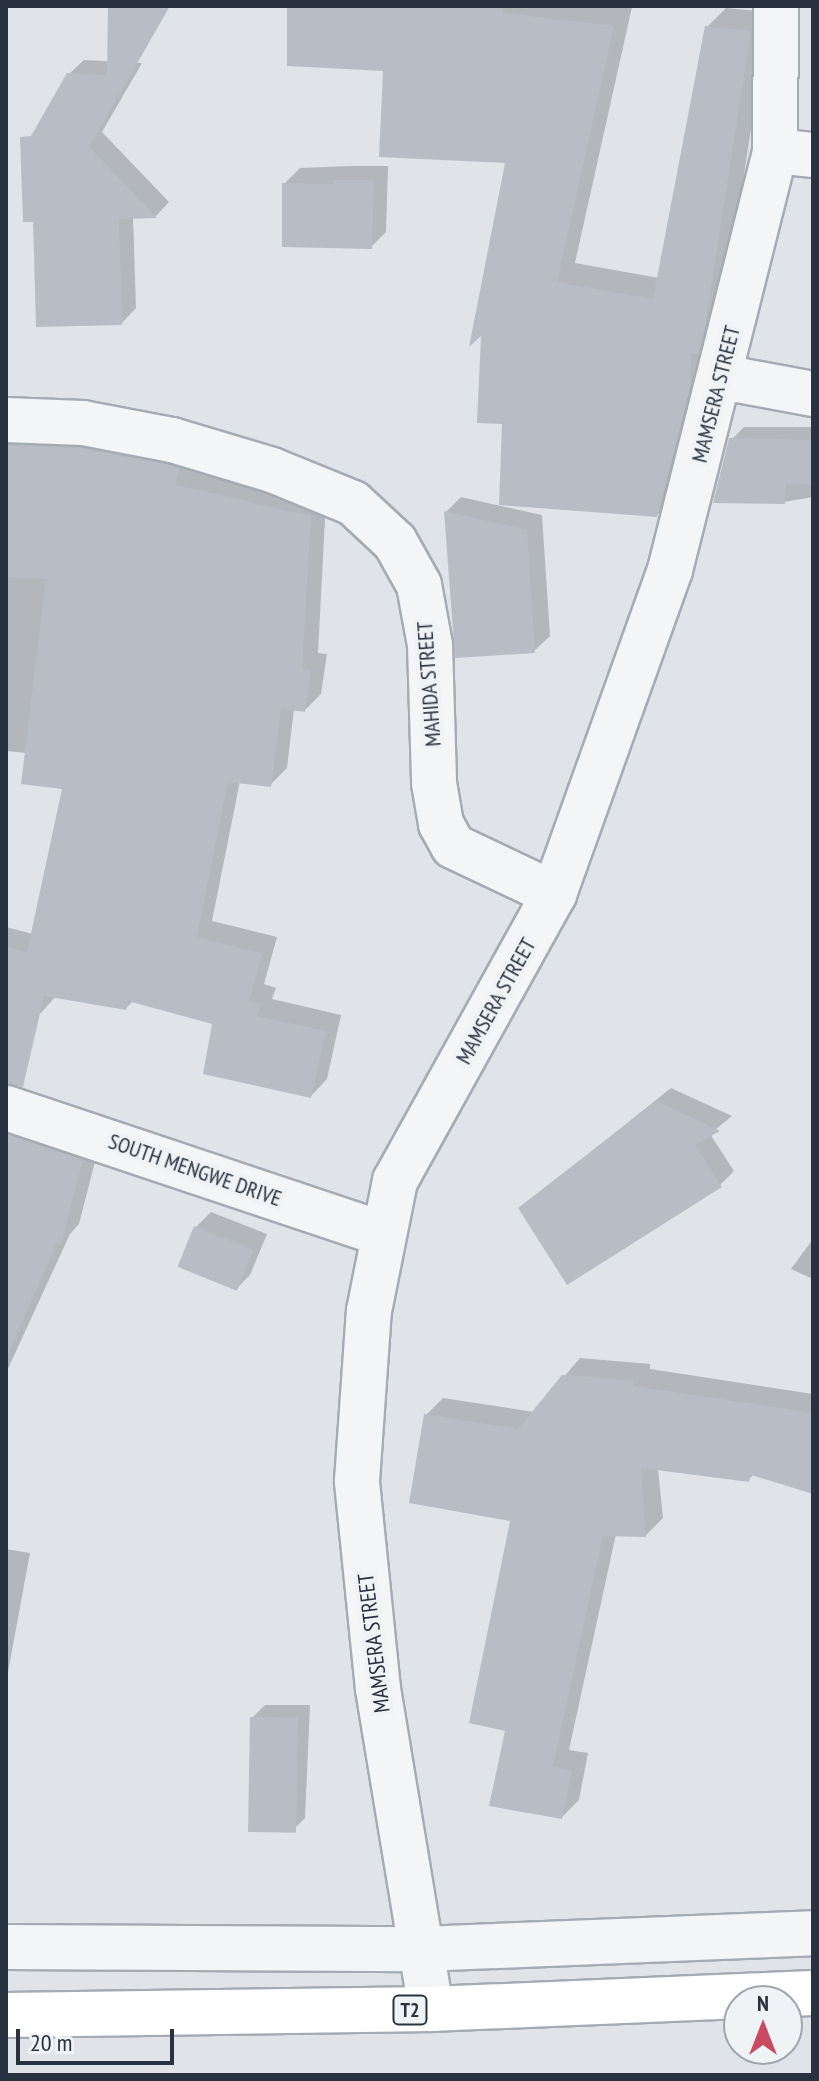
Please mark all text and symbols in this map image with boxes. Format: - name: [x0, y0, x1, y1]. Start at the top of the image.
- street label: MAMSERA STREET: [686, 322, 746, 466]
- street label: MAHIDA STREET: [411, 620, 447, 748]
- street label: MAMSERA STREET: [450, 933, 542, 1069]
- street label: SOUTH MENGWE DRIVE: [105, 1128, 285, 1212]
- street label: MAMSERA STREET: [352, 1571, 396, 1715]
- north arrow: [723, 1985, 803, 2065]
- text: N: [757, 1989, 769, 2017]
- road number: T2: [392, 1994, 428, 2026]
- scale bar: [20, 2013, 178, 2063]
- text: 20 m: [30, 2027, 72, 2058]

